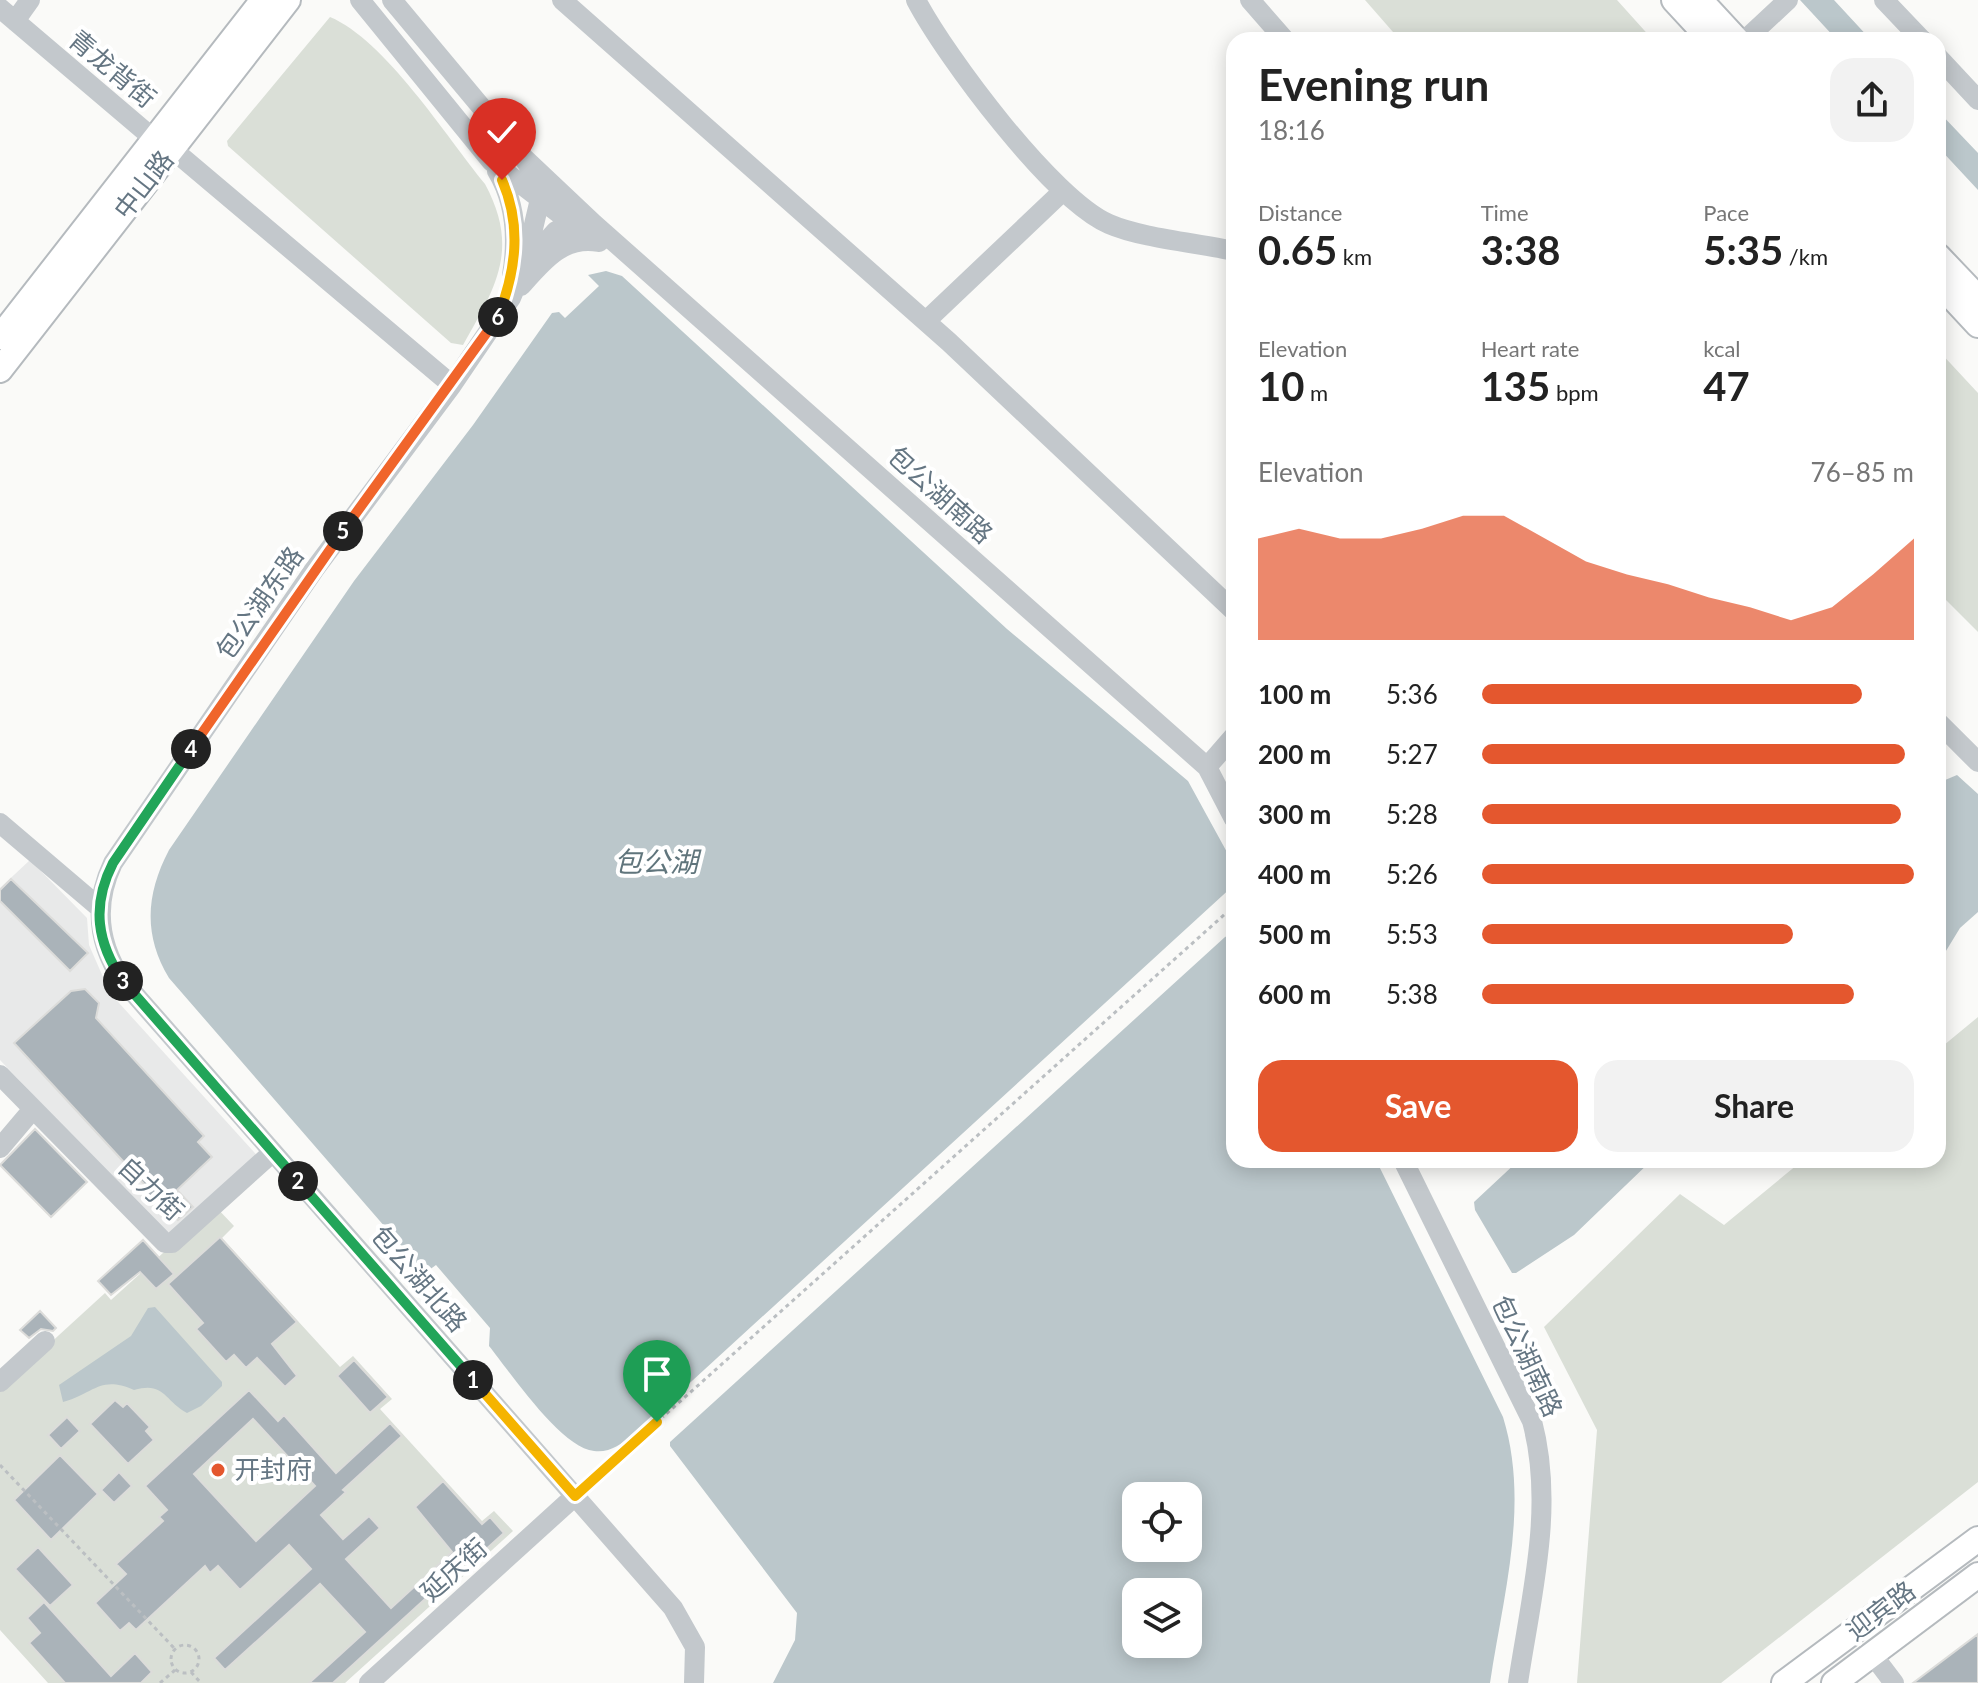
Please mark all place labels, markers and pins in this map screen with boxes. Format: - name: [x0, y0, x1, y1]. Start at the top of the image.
- pin: [468, 98, 536, 180]
- pin: 6: [478, 297, 518, 337]
- pin: 5: [323, 511, 363, 551]
- pin: 4: [171, 729, 211, 769]
- pin: 3: [103, 961, 143, 1001]
- pin: 2: [278, 1161, 318, 1201]
- pin: [623, 1340, 691, 1422]
- pin: 1: [453, 1360, 493, 1400]
- place label: 开封府: [234, 1453, 312, 1485]
- marker: 开封府: [209, 1461, 227, 1479]

